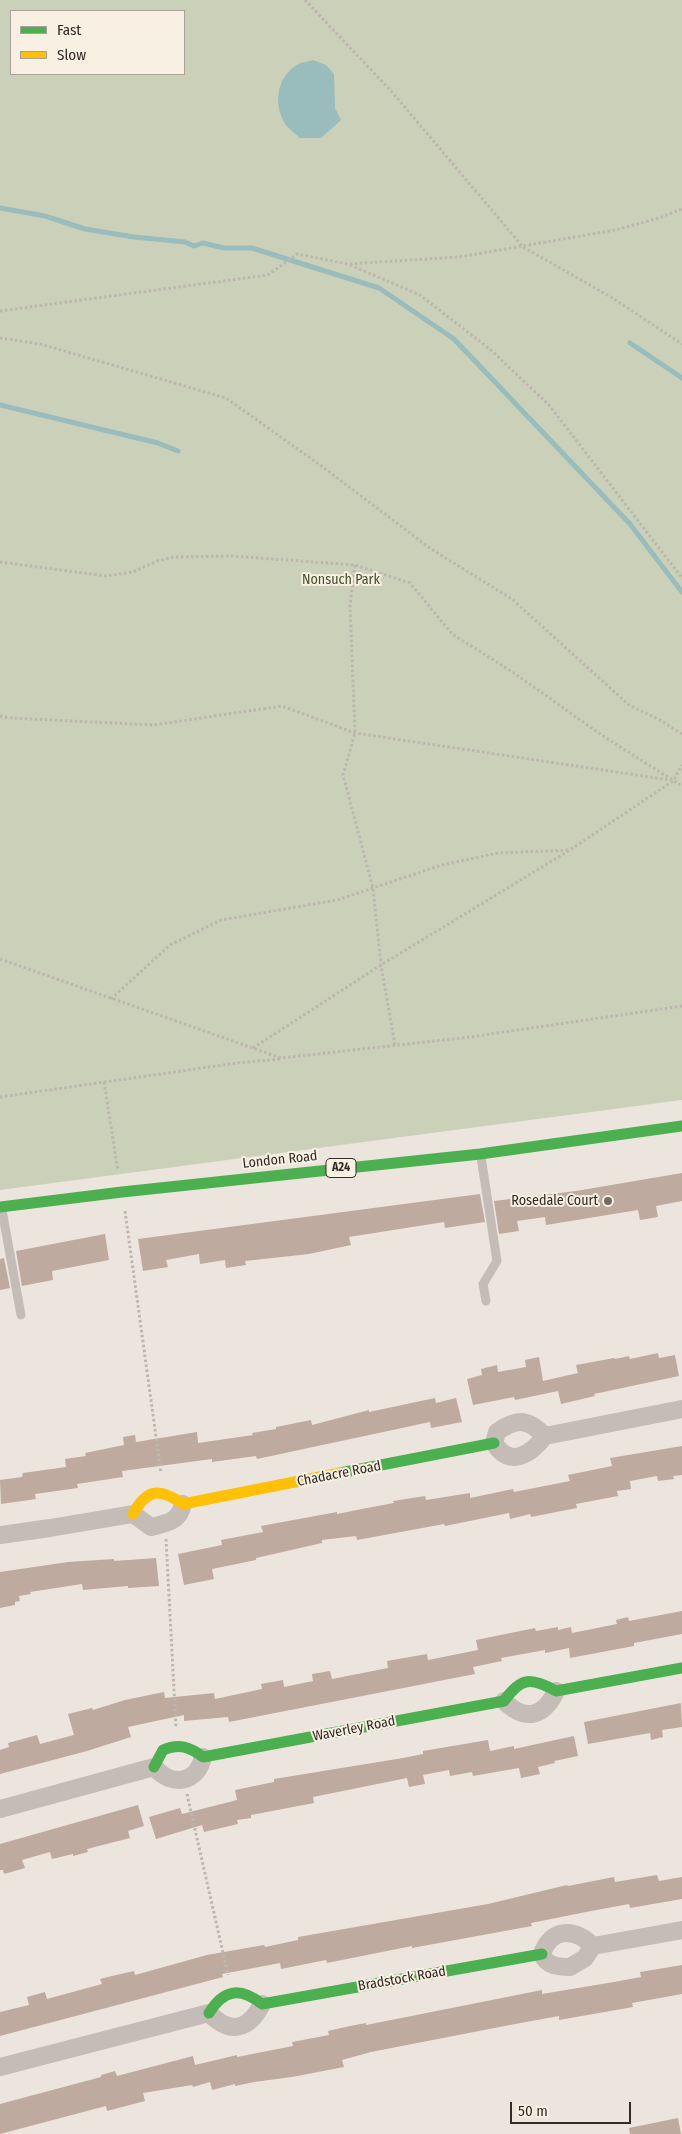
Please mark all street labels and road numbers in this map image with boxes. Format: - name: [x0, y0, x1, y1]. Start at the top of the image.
- street label: London Road: [242, 1148, 318, 1172]
- road number: A24: [326, 1158, 356, 1178]
- street label: Chadacre Road: [296, 1458, 382, 1490]
- street label: Waverley Road: [311, 1713, 397, 1745]
- street label: Bradstock Road: [357, 1963, 447, 1995]

